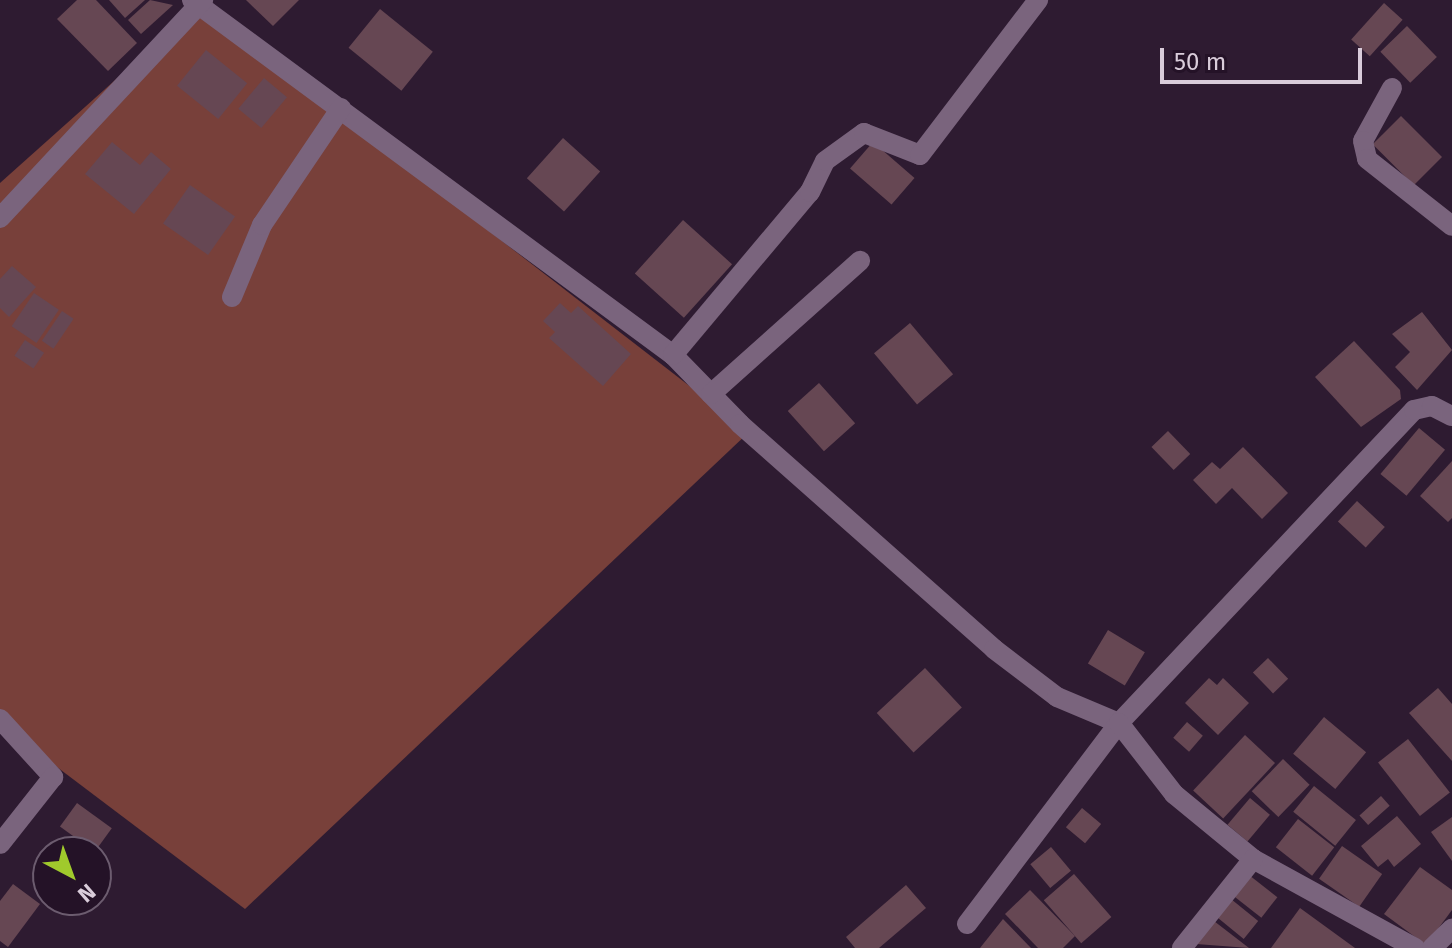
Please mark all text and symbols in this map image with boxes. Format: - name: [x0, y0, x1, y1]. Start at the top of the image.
- scale bar: [1164, 32, 1366, 82]
- text: 50 m: [1174, 48, 1226, 76]
- north arrow: [32, 836, 112, 916]
- text: N: [72, 878, 101, 908]

